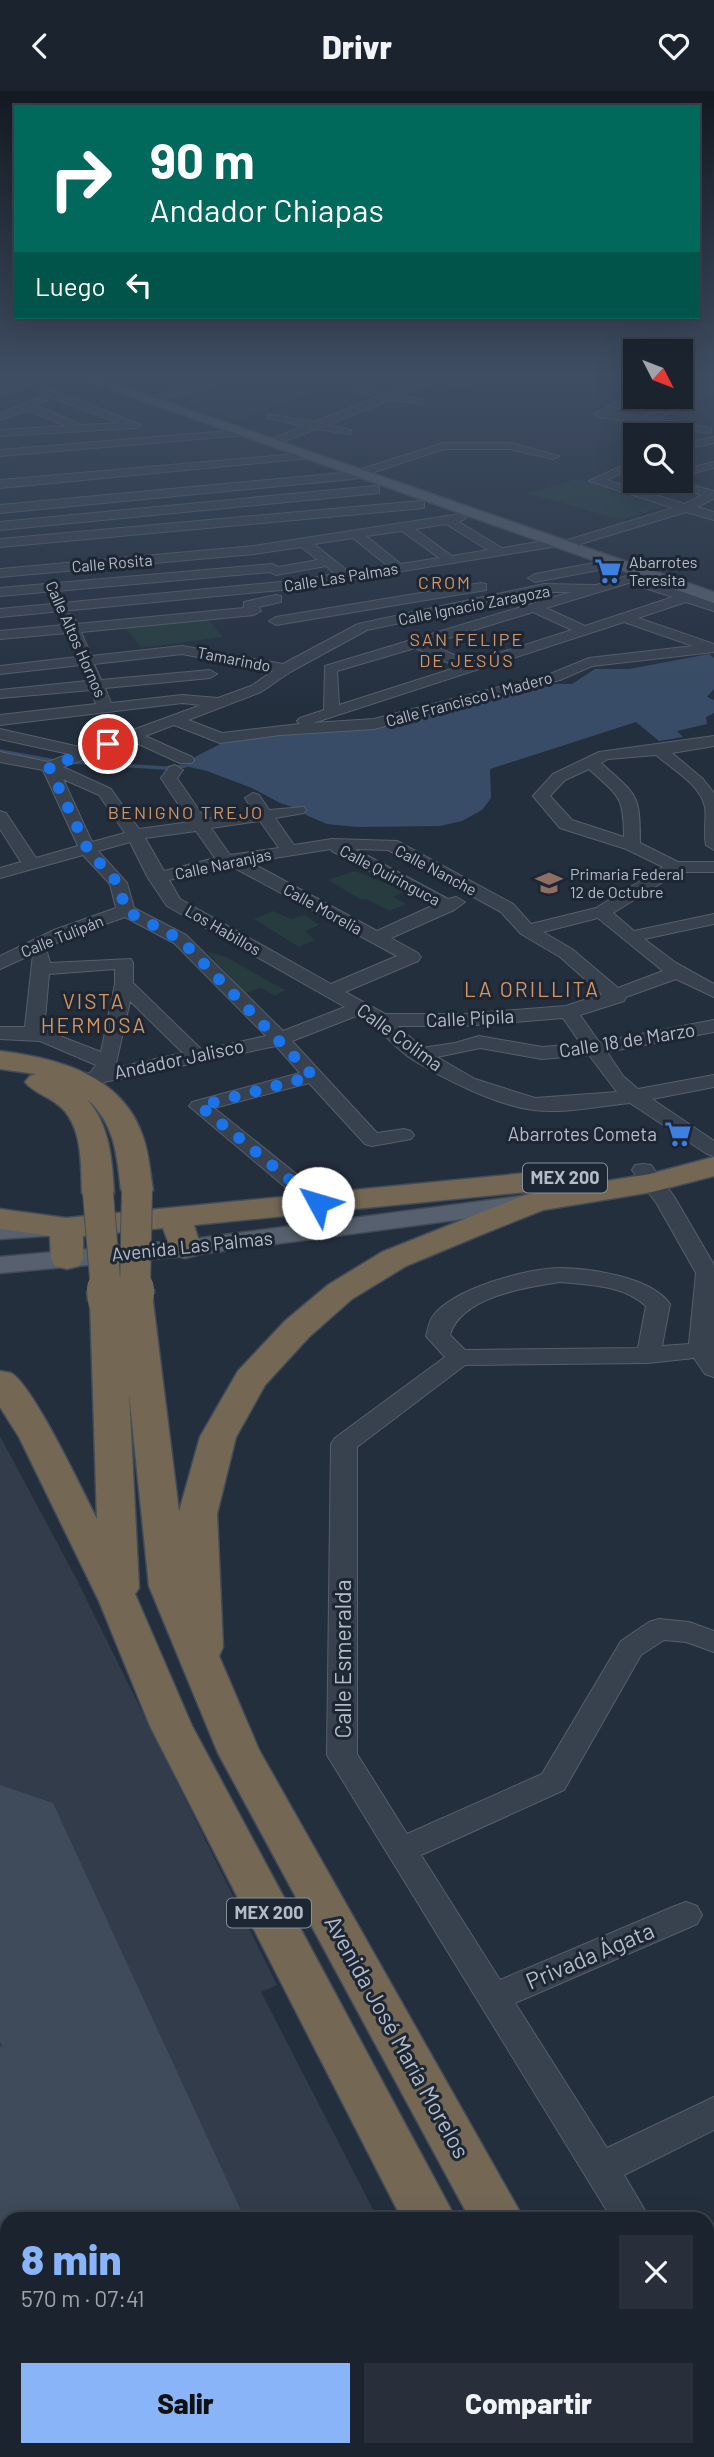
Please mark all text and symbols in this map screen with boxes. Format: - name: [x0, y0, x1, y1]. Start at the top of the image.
- icon: back: [21, 27, 59, 65]
- text: Drivr: [322, 27, 392, 65]
- icon: heart: [655, 27, 693, 65]
- text: 90 m: [150, 130, 255, 189]
- icon: right: [35, 133, 126, 224]
- text: Andador Chiapas: [150, 190, 384, 228]
- icon: left: [120, 266, 158, 304]
- text: Luego: [35, 270, 106, 301]
- north arrow: [623, 339, 693, 409]
- map controls: [623, 339, 693, 493]
- button: search: [623, 423, 693, 493]
- street label: Calle Rosita: [71, 550, 153, 576]
- place label: Abarrotes Teresita: [629, 552, 697, 589]
- supermarket icon: Abarrotes Teresita: [593, 556, 623, 586]
- street label: Calle Las Palmas: [282, 558, 399, 595]
- district label: CROM: [418, 571, 472, 593]
- street label: Calle Altos Hornos: [42, 578, 111, 700]
- street label: Calle Ignacio Zaragoza: [396, 580, 551, 629]
- district label: SAN FELIPE DE JESÚS: [410, 628, 524, 671]
- street label: Tamarindo: [196, 642, 272, 675]
- street label: Calle Francisco I. Madero: [384, 667, 554, 730]
- pin: [78, 714, 138, 774]
- icon: arrive: [89, 725, 127, 763]
- district label: BENIGNO TREJO: [108, 801, 264, 823]
- street label: Calle Quiringuca: [337, 840, 444, 909]
- street label: Calle Nanche: [392, 840, 480, 899]
- street label: Calle Naranjas: [173, 844, 273, 883]
- place label: Primaria Federal 12 de Octubre: [570, 864, 684, 901]
- school or university icon: Primaria Federal 12 de Octubre: [534, 868, 564, 898]
- street label: Calle Morelia: [280, 879, 366, 938]
- street label: Los Habillos: [182, 900, 264, 959]
- street label: Calle Tulipán: [18, 910, 106, 961]
- district label: LA ORILLITA: [464, 976, 600, 1001]
- district label: VISTA HERMOSA: [41, 988, 147, 1037]
- street label: Calle Colima: [353, 998, 448, 1075]
- street label: Calle Pípila: [425, 1004, 515, 1031]
- street label: Calle 18 de Marzo: [557, 1017, 697, 1062]
- street label: Andador Jalisco: [112, 1034, 246, 1084]
- supermarket icon: Abarrotes Cometa: [663, 1119, 693, 1149]
- place label: Abarrotes Cometa: [508, 1122, 657, 1145]
- road number: MEX 200: [523, 1163, 607, 1193]
- position arrow: [281, 1166, 355, 1240]
- street label: Avenida Las Palmas: [110, 1226, 274, 1265]
- street label: Calle Esmeralda: [328, 1580, 356, 1738]
- road number: MEX 200: [227, 1899, 311, 1927]
- street label: Avenida José María Morelos: [319, 1910, 476, 2163]
- street label: Privada Ágata: [521, 1915, 658, 1995]
- text: 8 min: [21, 2233, 122, 2283]
- button: close: [619, 2235, 693, 2309]
- text: 570 m · 07:41: [21, 2284, 145, 2312]
- button: Salir: [21, 2363, 350, 2443]
- button: Compartir: [364, 2363, 693, 2443]

